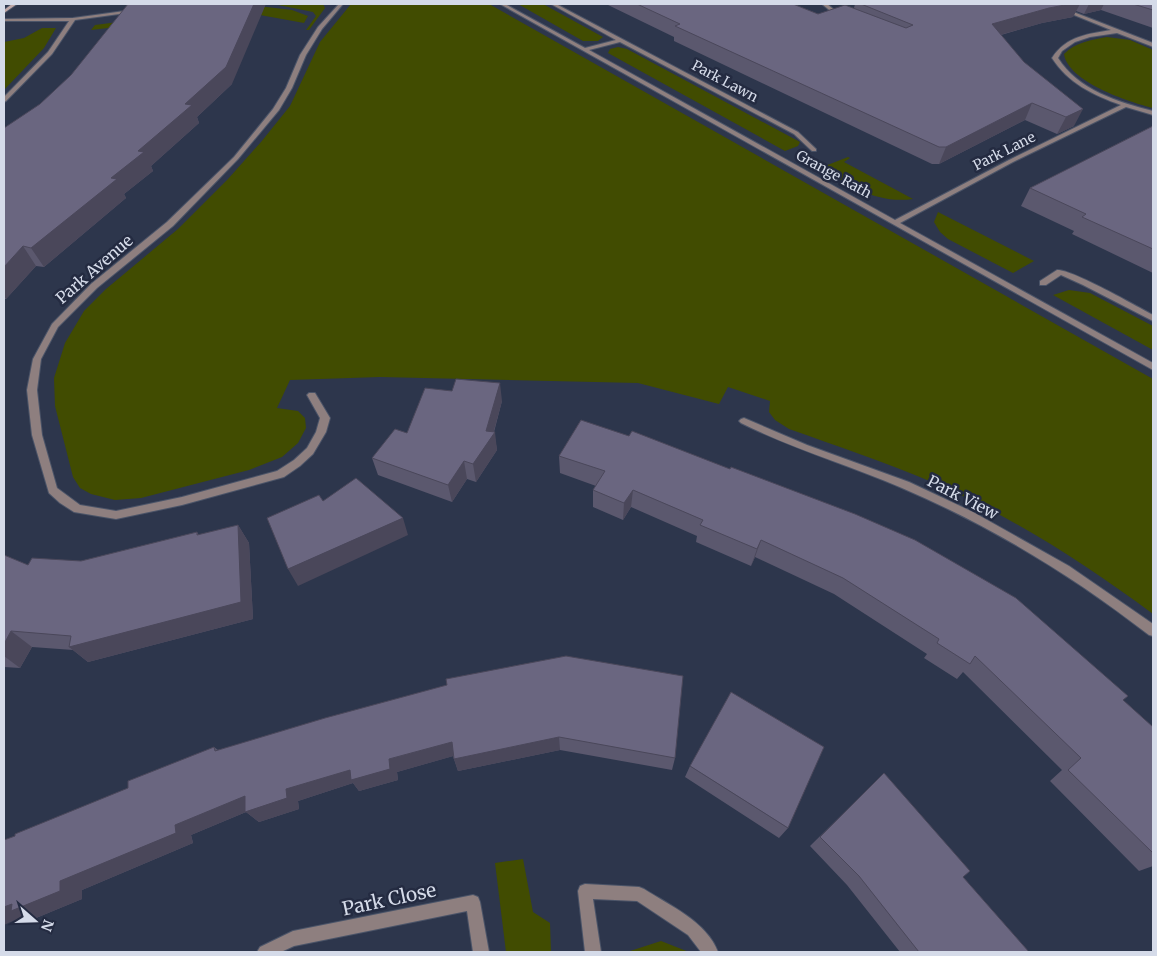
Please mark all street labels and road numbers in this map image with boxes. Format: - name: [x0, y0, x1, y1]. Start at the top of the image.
- street label: Park Lawn: [689, 56, 761, 106]
- street label: Park Lane: [970, 128, 1038, 174]
- street label: Grange Rath: [793, 146, 875, 202]
- street label: Park Avenue: [51, 230, 137, 308]
- street label: Park View: [924, 471, 1002, 524]
- street label: Park Close: [340, 877, 438, 921]

